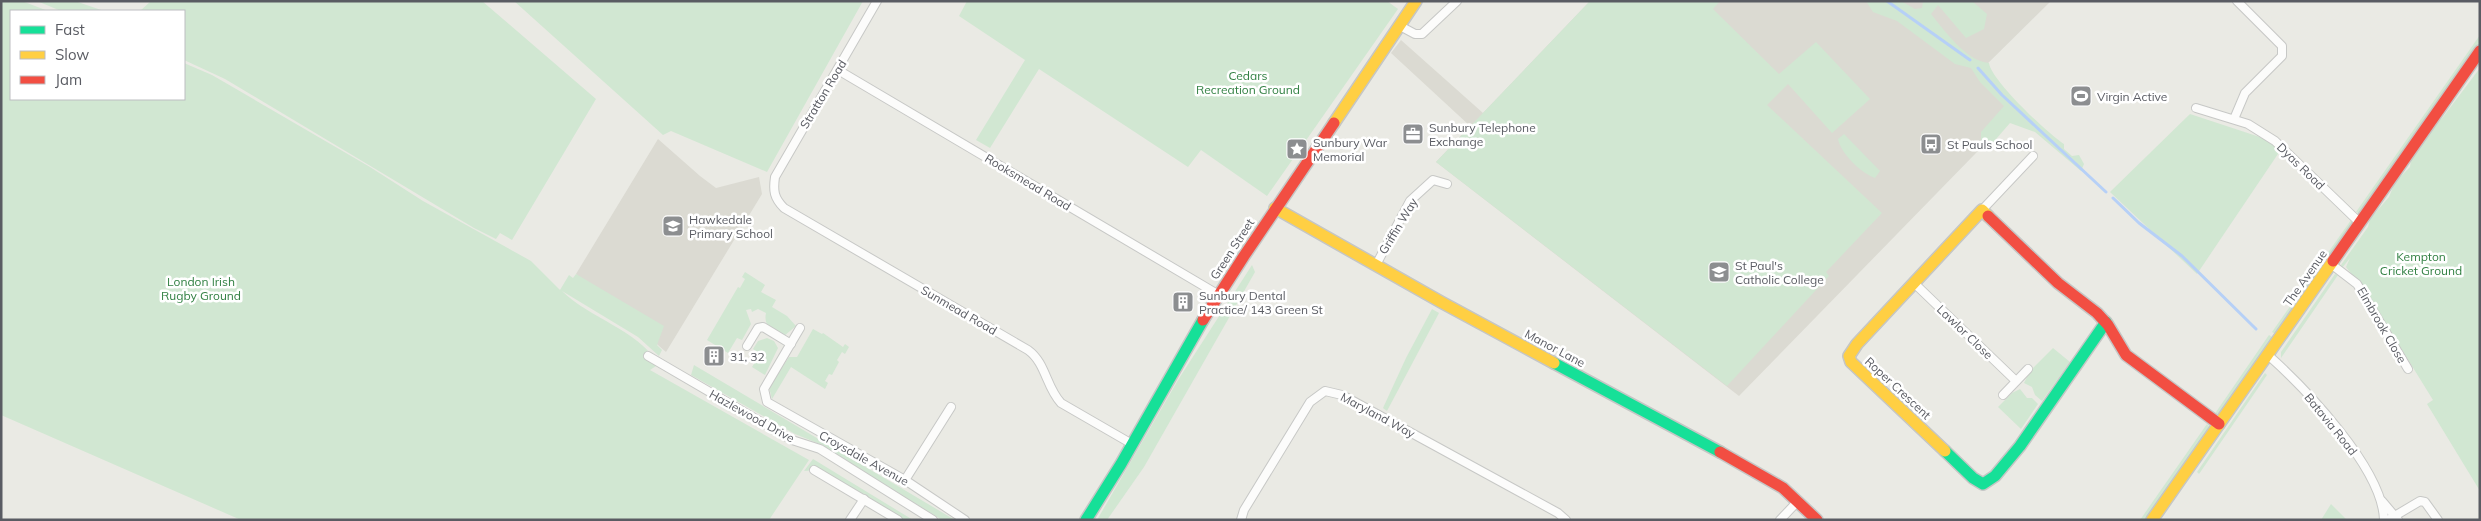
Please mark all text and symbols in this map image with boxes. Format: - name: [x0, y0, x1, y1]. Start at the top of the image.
- legend: [10, 10, 185, 100]
- text: Fast: [55, 20, 85, 39]
- text: Slow: [55, 45, 89, 64]
- street label: Stratton Road: [797, 57, 849, 131]
- park label: Cedars Recreation Ground: [1196, 68, 1300, 97]
- text: Jam: [55, 70, 82, 89]
- sports icon: Virgin Active: [2069, 84, 2093, 108]
- place label: Virgin Active: [2097, 89, 2167, 104]
- place label: Sunbury Telephone Exchange: [1429, 120, 1536, 149]
- office icon: Sunbury Telephone Exchange: [1401, 122, 1425, 146]
- bus stop icon: St Pauls School: [1919, 132, 1943, 156]
- place label: Sunbury War Memorial: [1313, 135, 1388, 164]
- place icon: Sunbury War Memorial: [1285, 137, 1309, 161]
- place label: St Pauls School: [1947, 137, 2032, 152]
- street label: Dyas Road: [2274, 139, 2328, 193]
- street label: Rooksmead Road: [982, 150, 1074, 214]
- street label: Griffin Way: [1375, 195, 1421, 257]
- place label: Hawkedale Primary School: [689, 212, 773, 241]
- school or university icon: Hawkedale Primary School: [661, 214, 685, 238]
- street label: Green Street: [1207, 216, 1257, 282]
- street label: The Avenue: [2280, 247, 2330, 309]
- park label: Kempton Cricket Ground: [2380, 249, 2462, 278]
- place label: St Paul's Catholic College: [1735, 258, 1824, 287]
- school or university icon: St Paul's Catholic College: [1707, 260, 1731, 284]
- park label: London Irish Rugby Ground: [161, 274, 241, 303]
- street label: Sunmead Road: [918, 282, 1000, 338]
- street label: Elmbrook Close: [2354, 284, 2410, 366]
- place label: Sunbury Dental Practice/ 143 Green St: [1199, 288, 1323, 317]
- building icon: Sunbury Dental Practice/ 143 Green St: [1171, 290, 1195, 314]
- street label: Lawlor Close: [1934, 302, 1996, 362]
- street label: Manor Lane: [1522, 326, 1588, 370]
- building icon: 31, 32: [702, 344, 726, 368]
- place label: 31, 32: [730, 349, 765, 364]
- street label: Roper Crescent: [1862, 354, 1934, 422]
- street label: Hazlewood Drive: [707, 386, 797, 446]
- street label: Maryland Way: [1338, 389, 1418, 441]
- street label: Batavia Road: [2301, 390, 2361, 458]
- street label: Croysdale Avenue: [817, 427, 911, 489]

